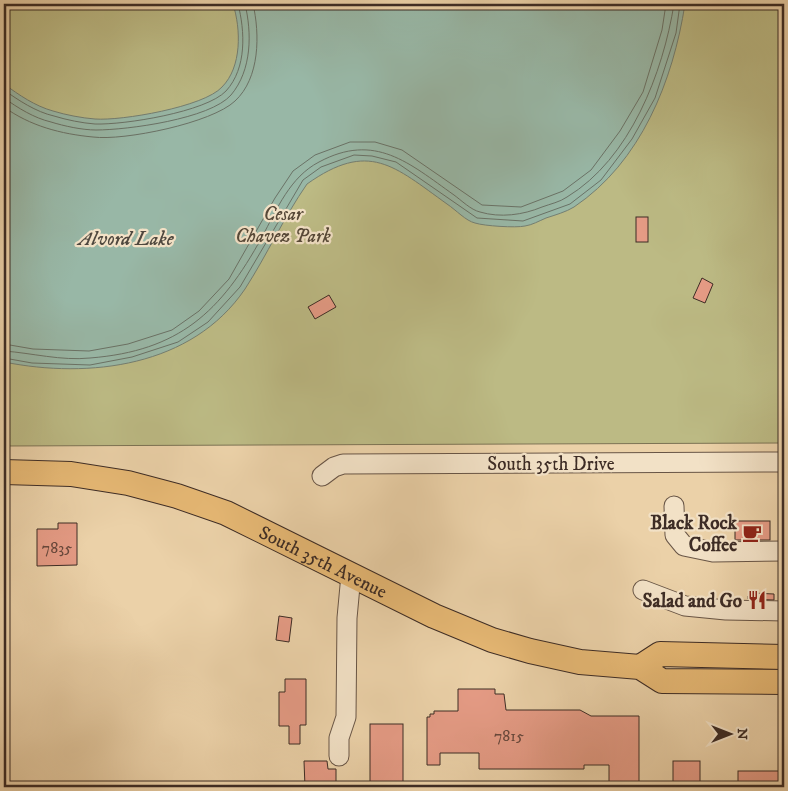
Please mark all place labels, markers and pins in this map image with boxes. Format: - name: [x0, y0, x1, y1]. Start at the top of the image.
- place label: Black Rock Coffee: [650, 512, 738, 557]
- cafe icon: Black Rock Coffee: [741, 522, 763, 544]
- restaurant icon: Salad and Go: [746, 589, 768, 611]
- place label: Salad and Go: [643, 590, 742, 613]

